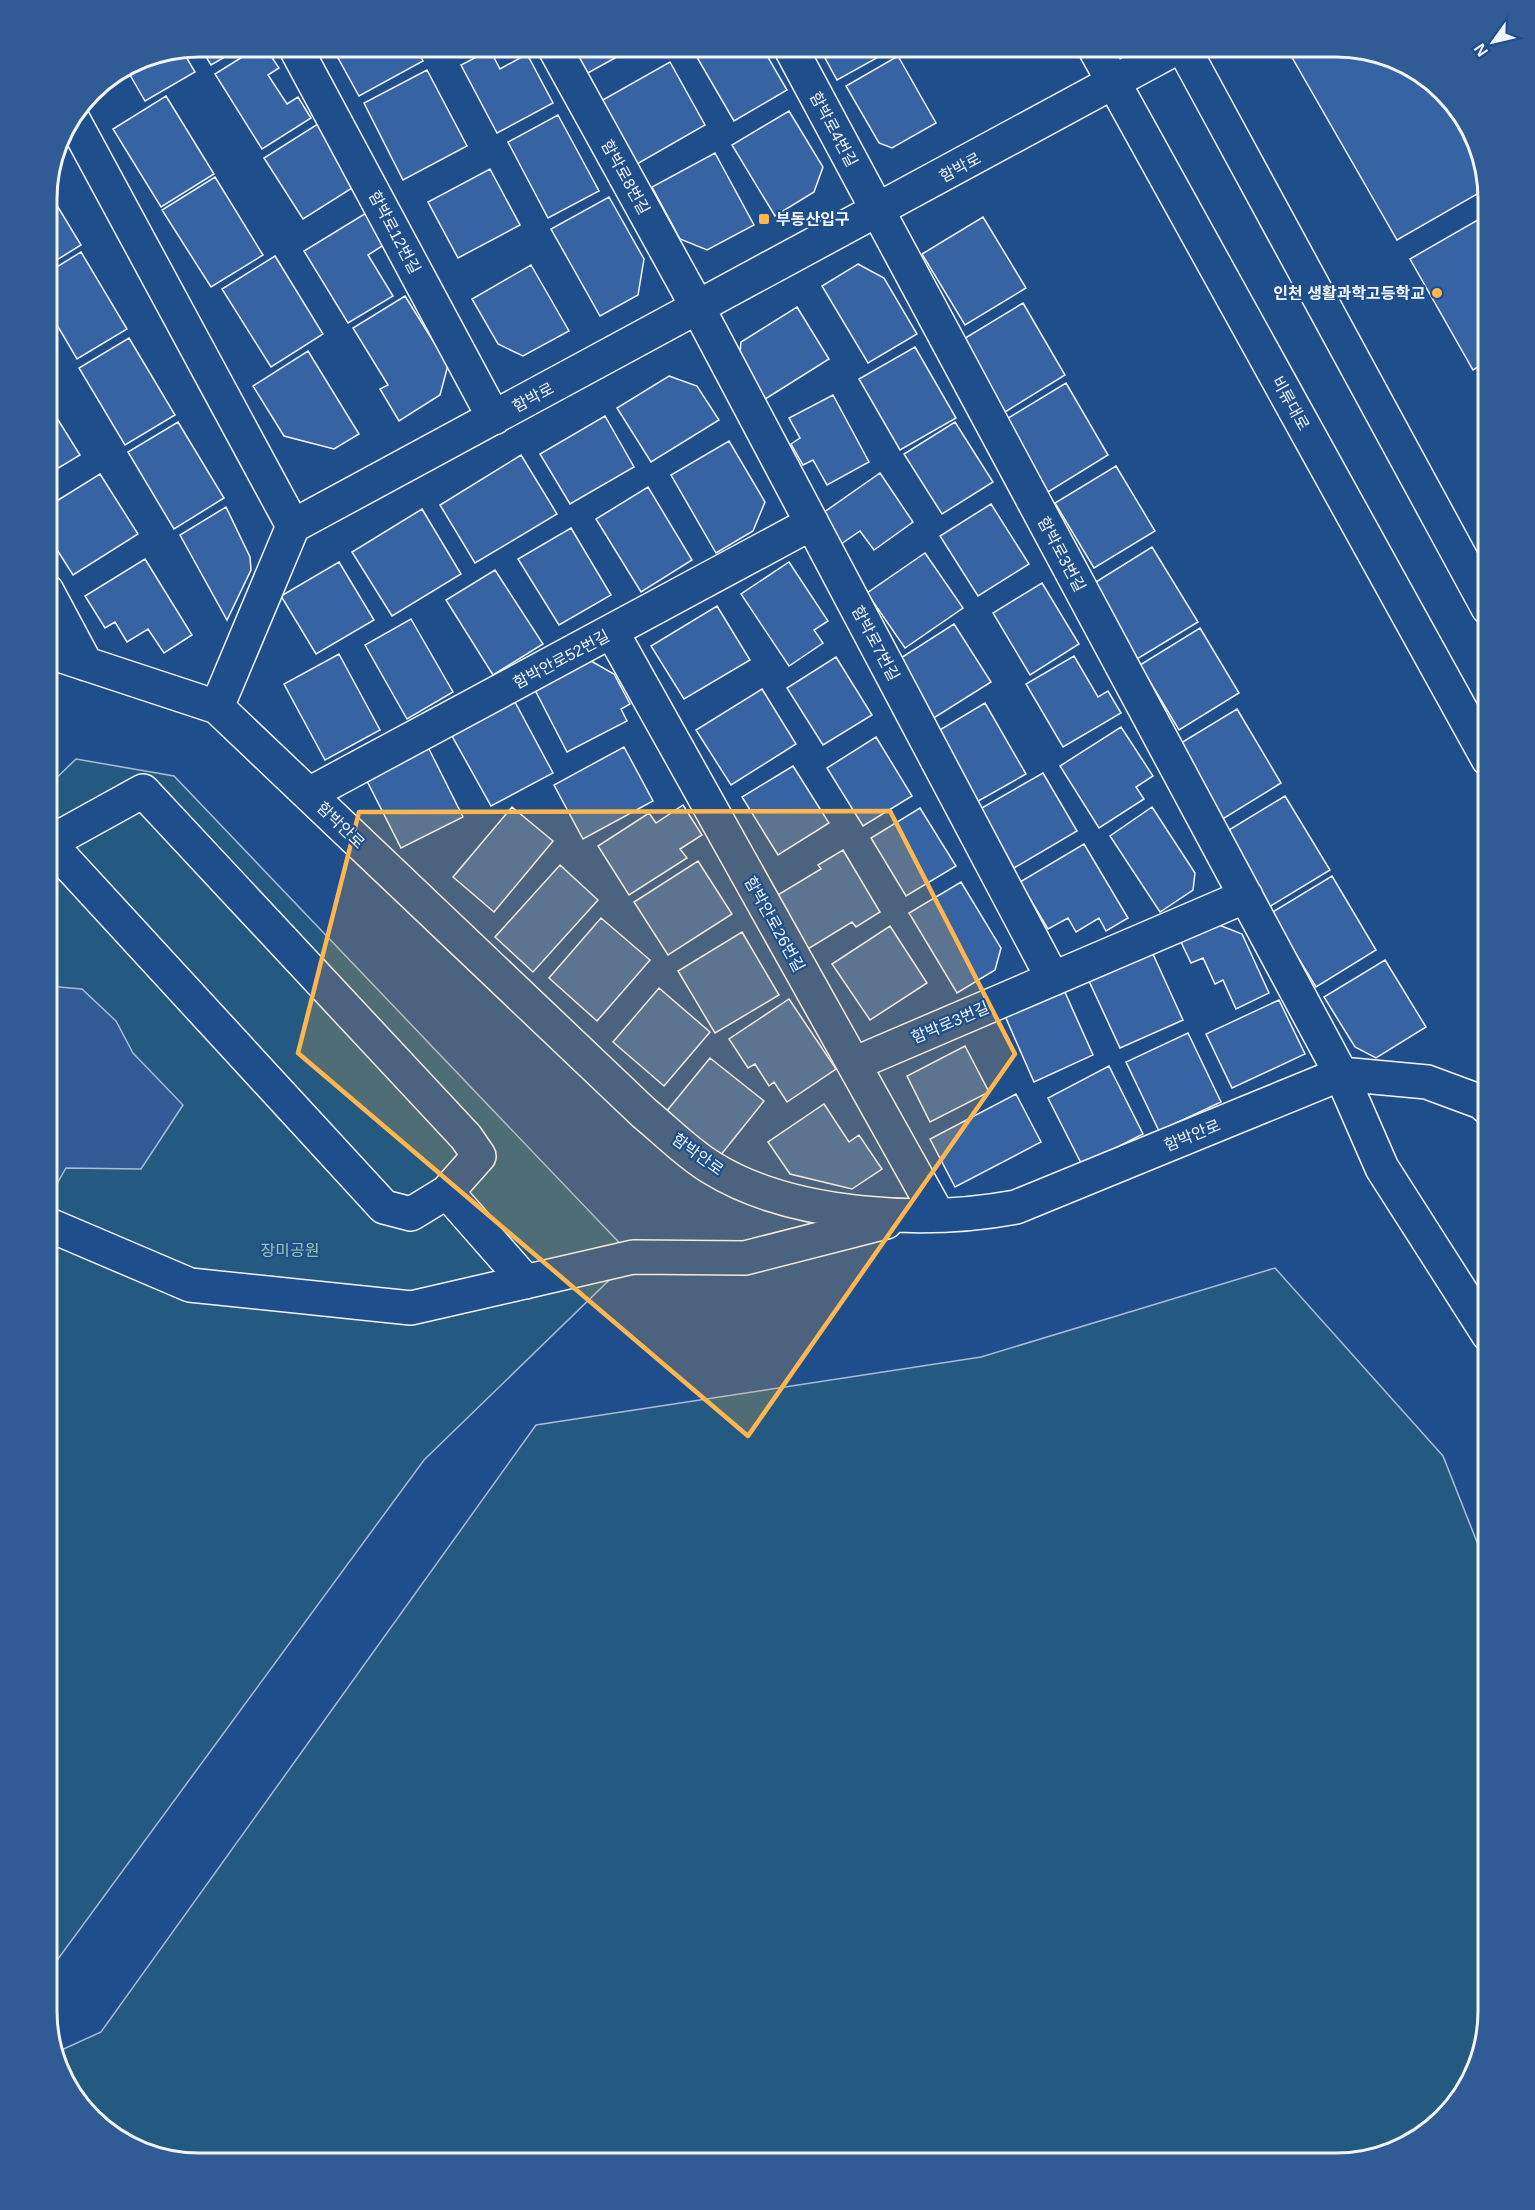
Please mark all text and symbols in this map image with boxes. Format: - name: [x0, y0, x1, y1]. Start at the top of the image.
- north arrow: [1463, 12, 1523, 72]
- text: N: [1471, 41, 1491, 60]
- street label: 함박로4번길: [807, 89, 860, 170]
- street label: 함박로8번길: [598, 137, 653, 217]
- street label: 함박로: [937, 149, 984, 185]
- street label: 함박로12번길: [366, 188, 424, 277]
- place label: 부동산입구: [776, 211, 850, 228]
- marker: 부동산입구: [757, 212, 771, 226]
- place label: 인천 생활과학고등학교: [1273, 284, 1425, 302]
- marker: 인천 생활과학고등학교: [1430, 286, 1444, 300]
- street label: 비류대로: [1269, 373, 1312, 433]
- street label: 함박로: [510, 379, 557, 415]
- street label: 함박로3번길: [1035, 514, 1088, 595]
- street label: 함박로7번길: [849, 603, 902, 684]
- street label: 함박안로52번길: [510, 627, 612, 692]
- street label: 함박안로: [314, 799, 368, 852]
- street label: 함박안로26번길: [741, 874, 808, 975]
- street label: 함박로3번길: [909, 999, 991, 1046]
- street label: 함박안로: [1162, 1116, 1223, 1154]
- street label: 함박안로: [669, 1130, 727, 1179]
- park label: 장미공원: [261, 1242, 319, 1259]

